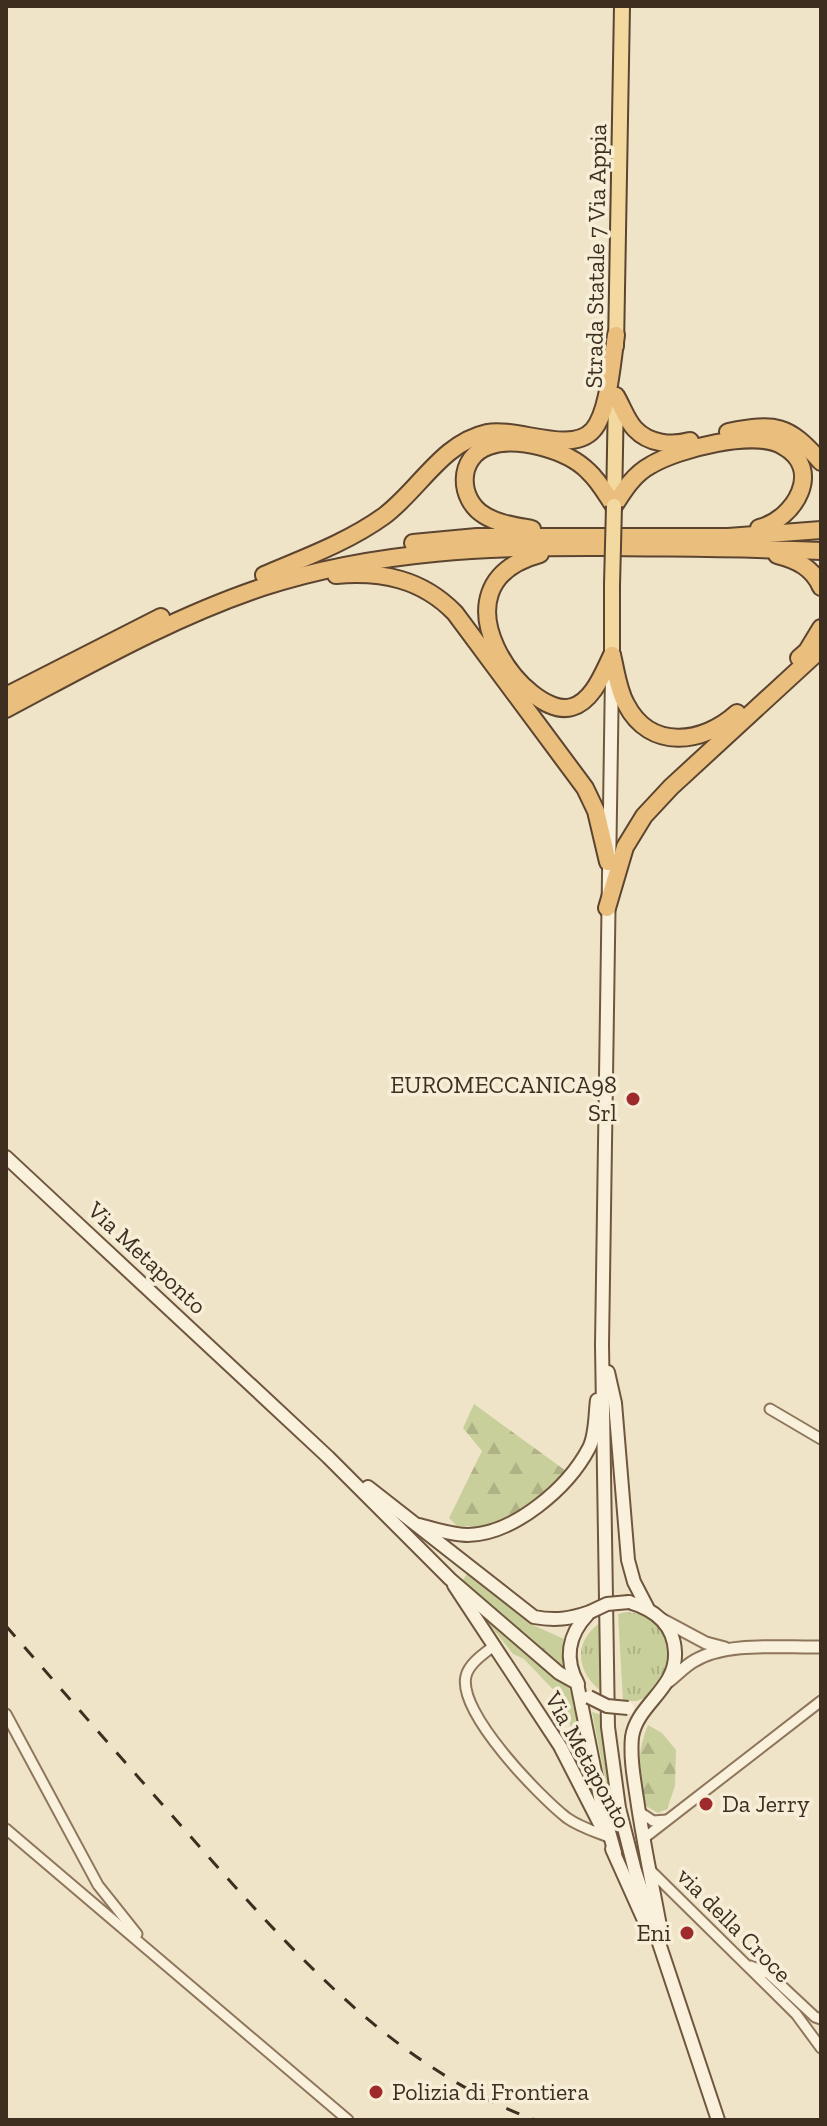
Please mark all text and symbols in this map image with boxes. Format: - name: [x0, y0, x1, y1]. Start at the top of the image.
- street label: Strada Statale 7 Via Appia: [579, 123, 612, 389]
- place label: EUROMECCANICA98 Srl: [390, 1070, 617, 1127]
- marker: EUROMECCANICA98 Srl: [624, 1090, 642, 1108]
- street label: Via Metaponto: [81, 1195, 213, 1320]
- street label: Via Metaponto: [538, 1686, 638, 1833]
- place label: Da Jerry: [722, 1789, 810, 1818]
- marker: Da Jerry: [697, 1795, 715, 1813]
- street label: via della Croce: [671, 1861, 798, 1988]
- place label: Eni: [636, 1918, 671, 1947]
- marker: Eni: [678, 1924, 696, 1942]
- place label: Polizia di Frontiera: [392, 2077, 589, 2106]
- marker: Polizia di Frontiera: [367, 2083, 385, 2101]

